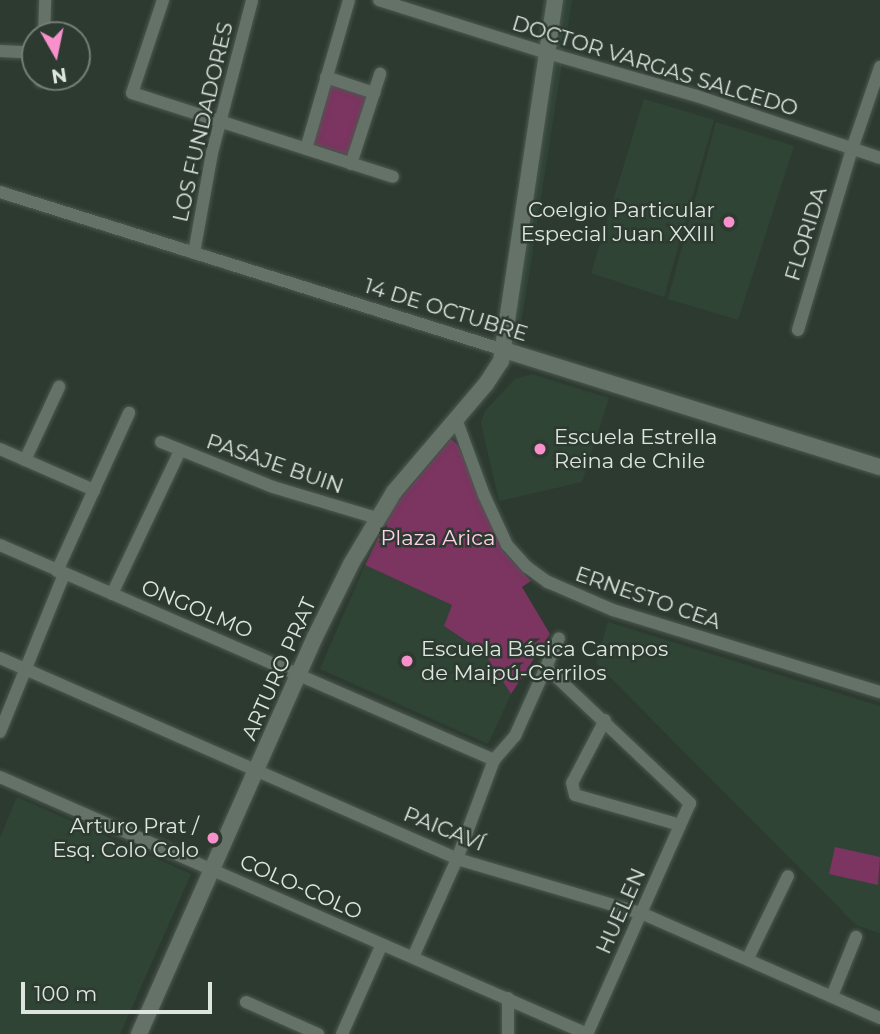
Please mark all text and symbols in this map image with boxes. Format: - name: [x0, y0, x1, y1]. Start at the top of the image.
- street label: DOCTOR VARGAS SALCEDO: [509, 10, 801, 122]
- street label: LOS FUNDADORES: [168, 20, 238, 224]
- north arrow: [21, 21, 91, 91]
- text: N: [50, 63, 68, 88]
- street label: FLORIDA: [780, 184, 832, 284]
- place label: Coelgio Particular Especial Juan XXIII: [521, 197, 715, 247]
- marker: Coelgio Particular Especial Juan XXIII: [721, 214, 737, 230]
- street label: 14 DE OCTUBRE: [361, 273, 531, 347]
- place label: Escuela Estrella Reina de Chile: [554, 424, 717, 474]
- street label: PASAJE BUIN: [203, 429, 347, 499]
- marker: Escuela Estrella Reina de Chile: [532, 441, 548, 457]
- park label: Plaza Arica: [381, 525, 495, 551]
- street label: ERNESTO CEA: [572, 561, 724, 635]
- street label: ONGOLMO: [137, 574, 257, 644]
- street label: ARTURO PRAT: [236, 594, 322, 744]
- place label: Escuela Básica Campos de Maipú-Cerrilos: [421, 636, 668, 686]
- marker: Escuela Básica Campos de Maipú-Cerrilos: [399, 653, 415, 669]
- street label: PAICAVÍ: [400, 801, 488, 857]
- place label: Arturo Prat / Esq. Colo Colo: [52, 813, 199, 863]
- marker: Arturo Prat / Esq. Colo Colo: [205, 830, 221, 846]
- street label: COLO-COLO: [236, 849, 366, 925]
- street label: HUELEN: [591, 864, 651, 958]
- scale bar: [24, 968, 215, 1012]
- text: 100 m: [34, 981, 97, 1006]

